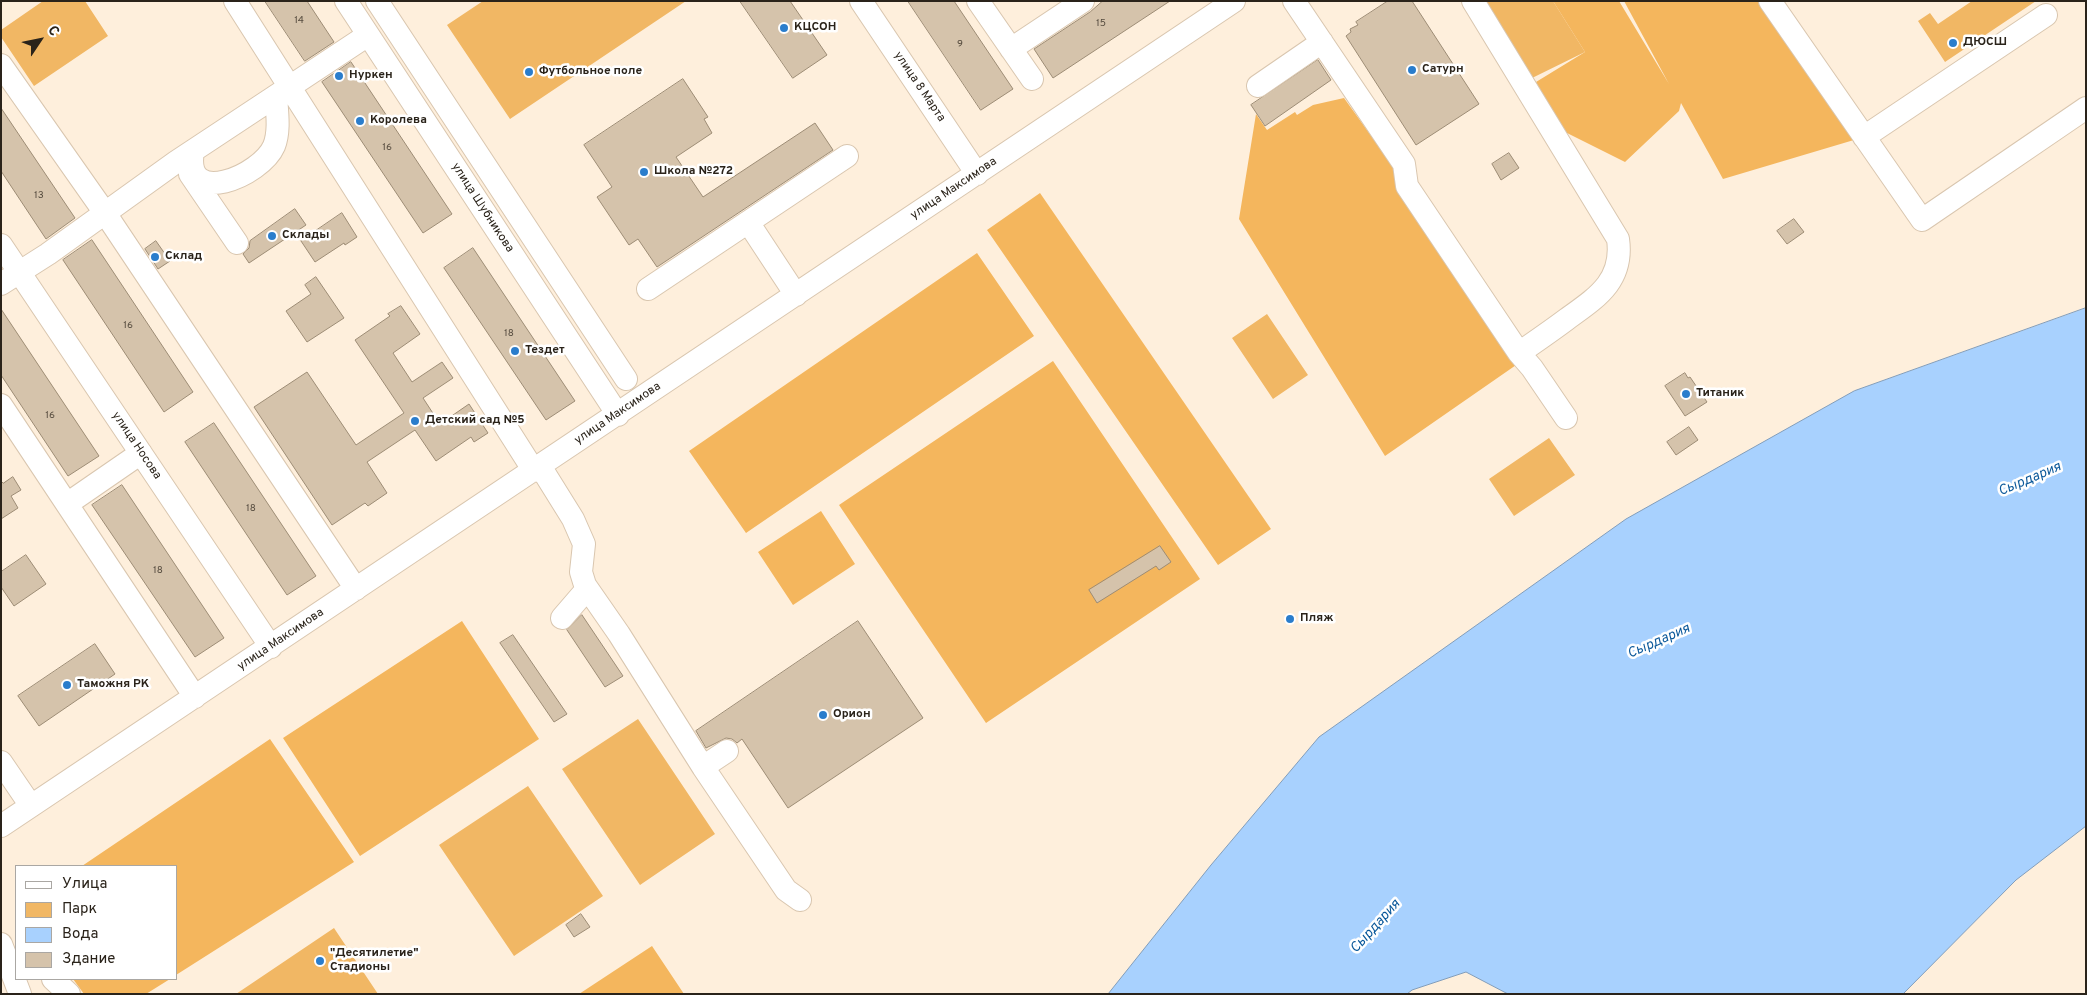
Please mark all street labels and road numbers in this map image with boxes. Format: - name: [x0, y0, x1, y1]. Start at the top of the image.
- street label: улица 8 Марта: [890, 49, 948, 125]
- street label: улица Максимова: [908, 155, 1000, 223]
- street label: улица Шубникова: [448, 160, 516, 256]
- street label: улица Максимова: [572, 380, 664, 448]
- street label: улица Носова: [108, 409, 164, 483]
- street label: улица Максимова: [235, 606, 327, 674]

